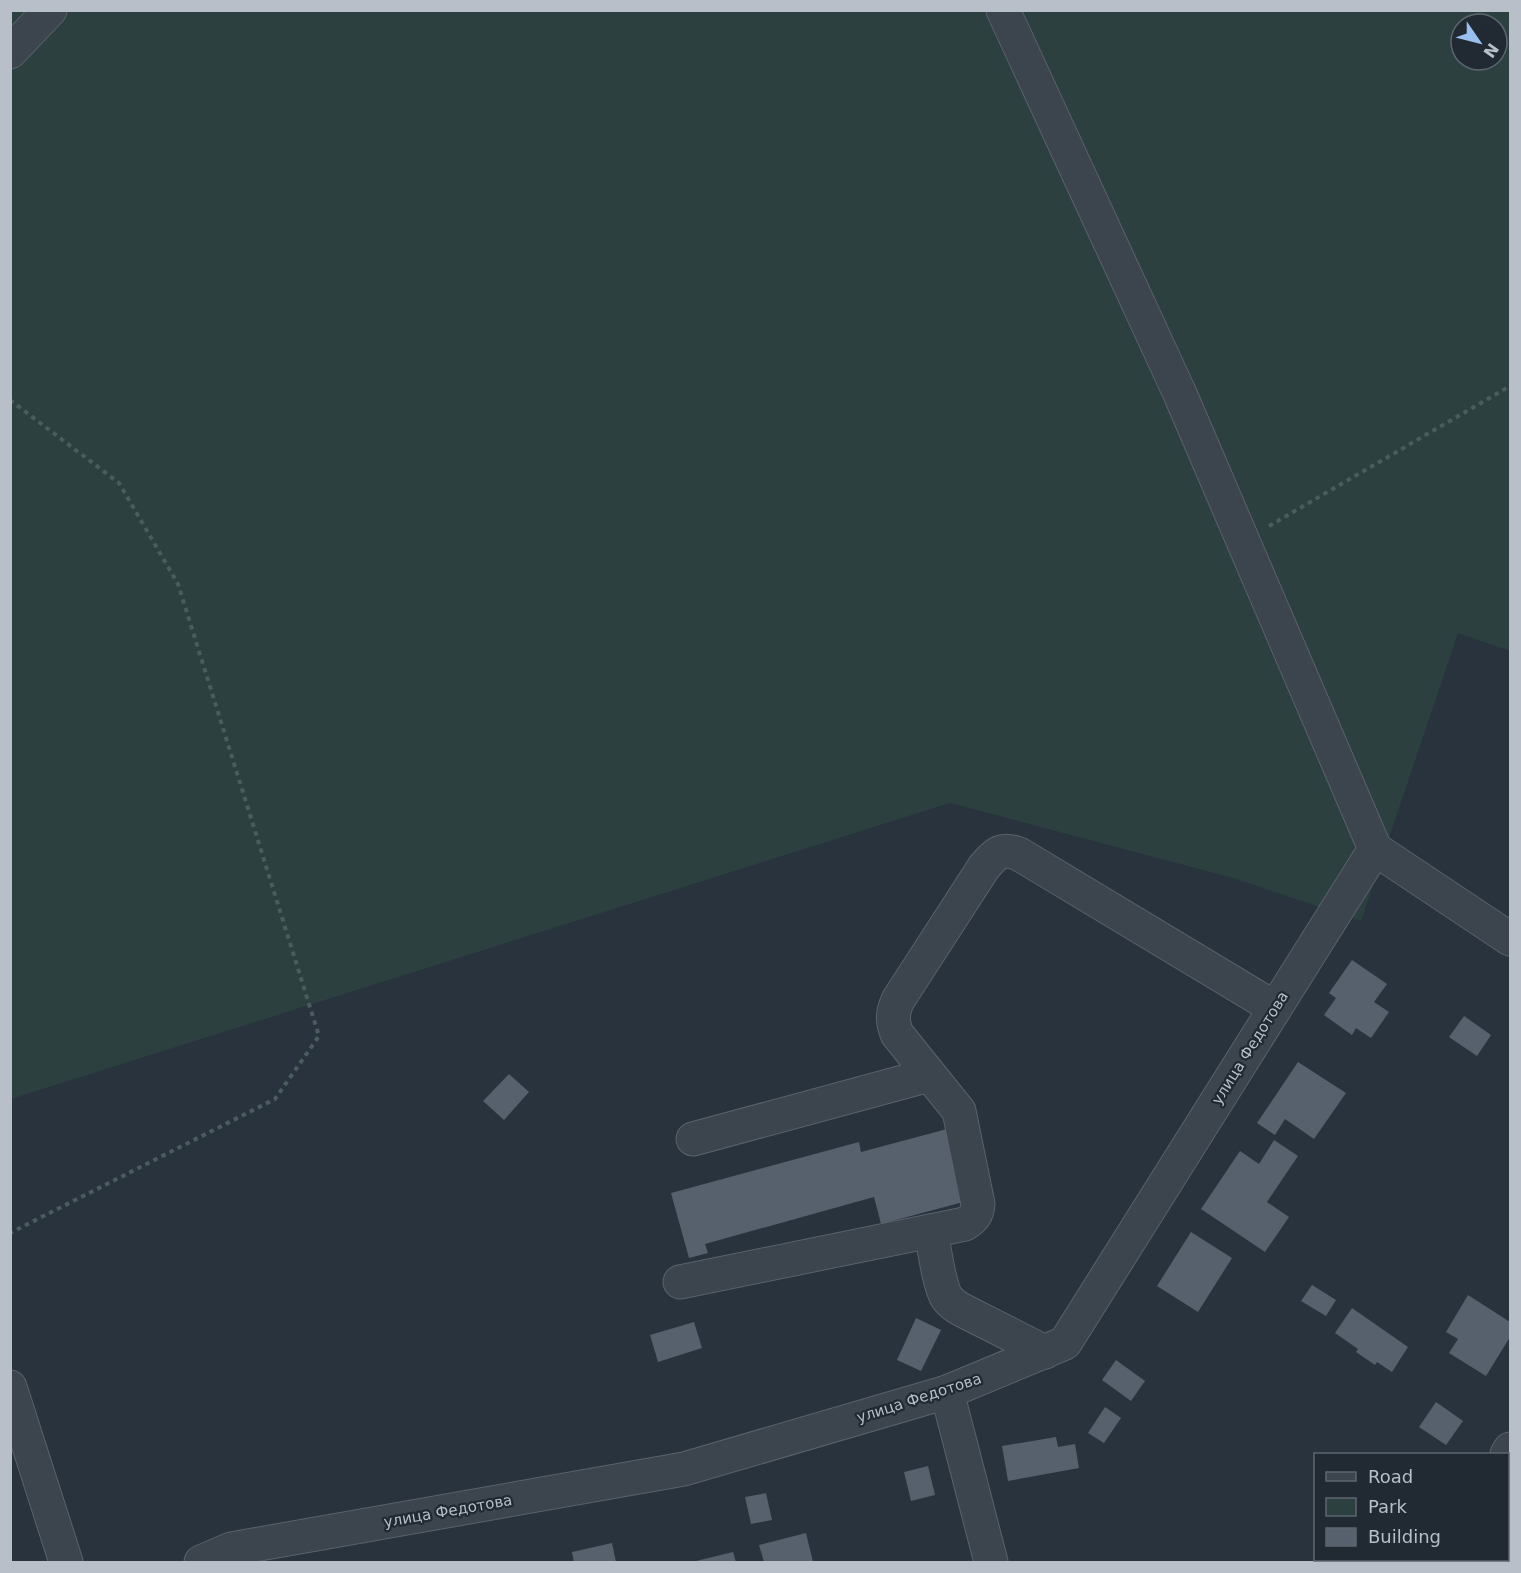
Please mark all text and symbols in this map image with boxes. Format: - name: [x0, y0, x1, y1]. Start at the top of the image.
- north arrow: [1449, 12, 1509, 72]
- text: N: [1479, 39, 1502, 61]
- street label: улица Федотова: [1208, 988, 1292, 1108]
- street label: улица Федотова: [854, 1369, 984, 1427]
- legend: [1314, 1453, 1509, 1561]
- text: Road: [1368, 1466, 1413, 1487]
- street label: улица Федотова: [382, 1491, 514, 1531]
- text: Park: [1368, 1496, 1407, 1517]
- text: Building: [1368, 1526, 1441, 1547]

